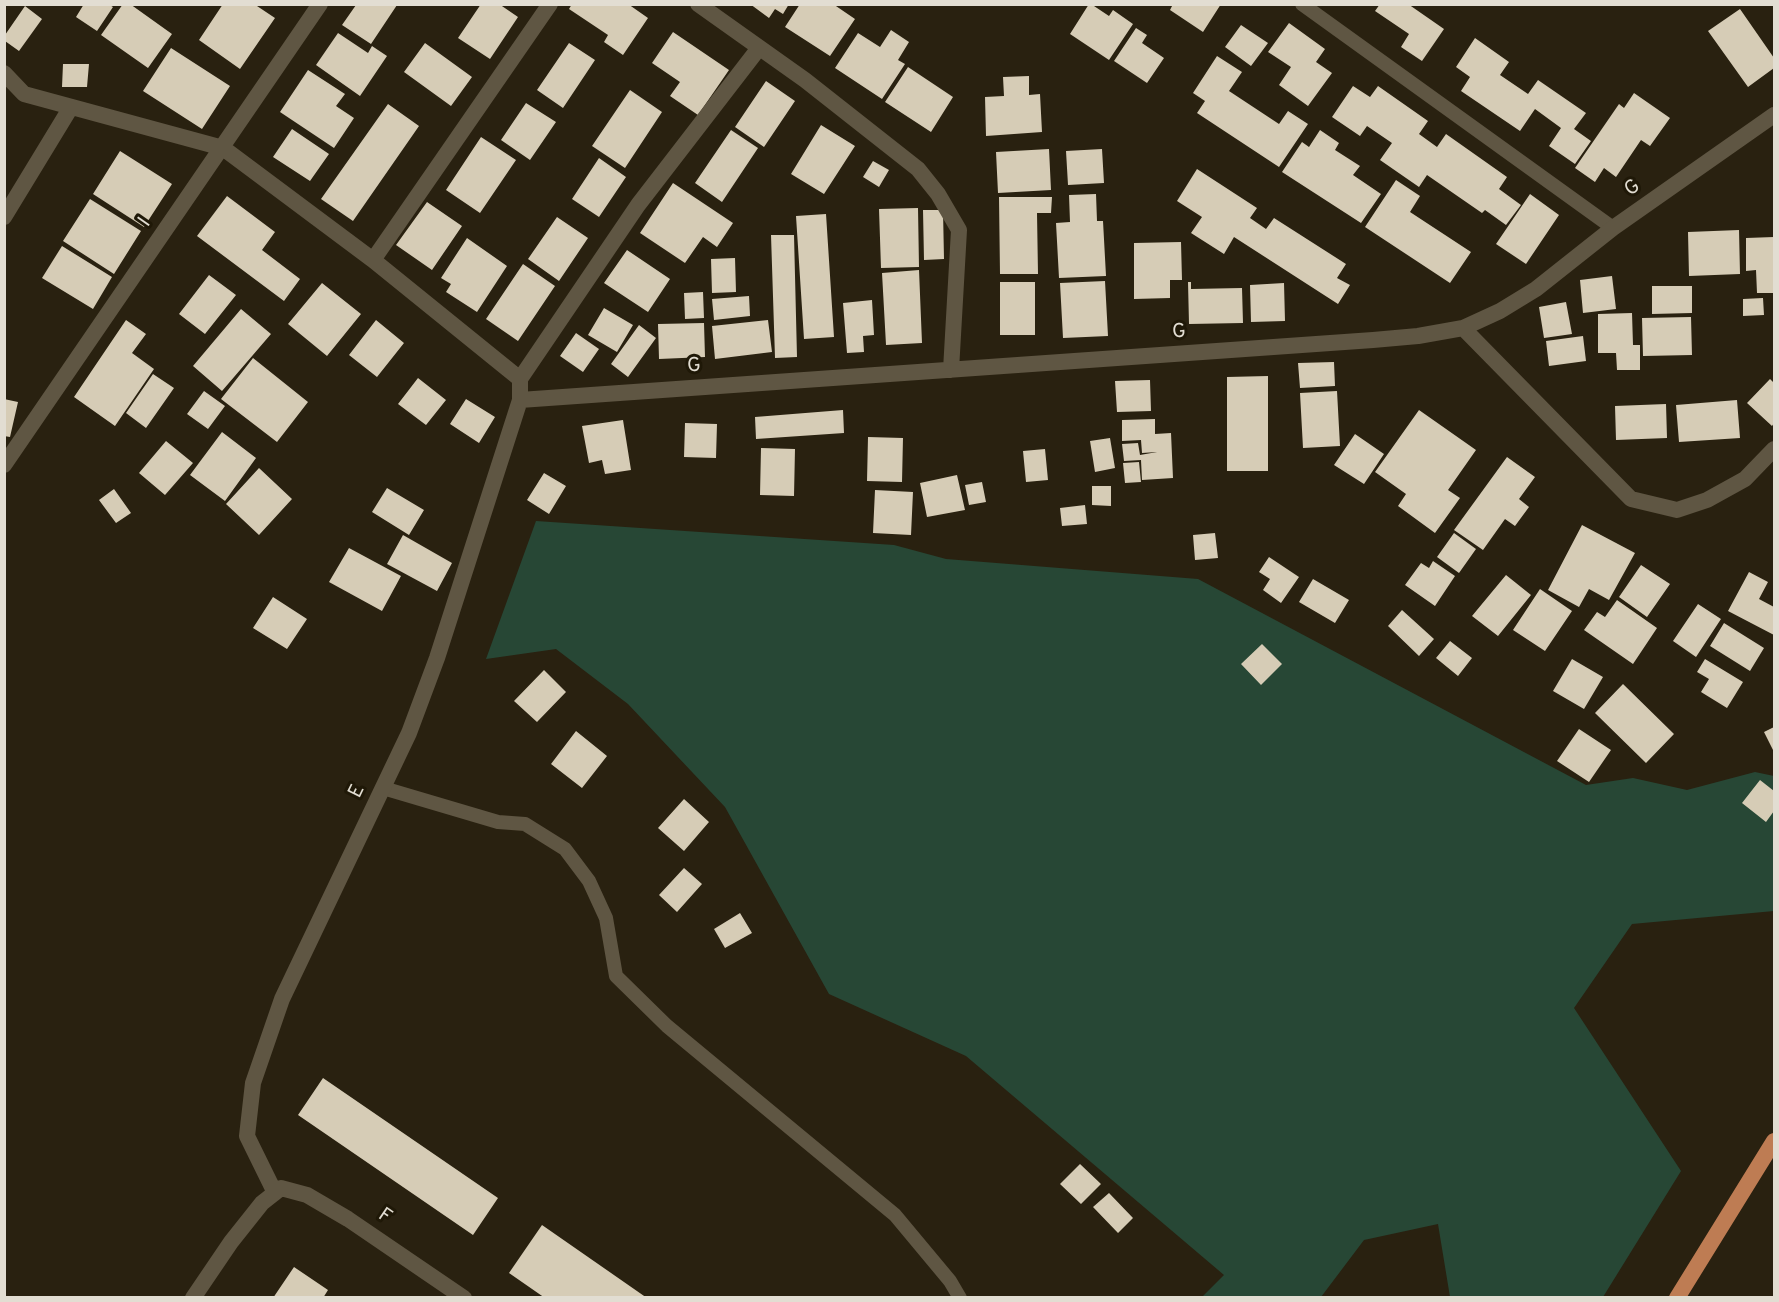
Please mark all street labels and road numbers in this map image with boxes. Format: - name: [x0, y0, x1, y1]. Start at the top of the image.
- street label: G: [1620, 175, 1646, 203]
- street label: I: [135, 214, 157, 232]
- street label: G: [1171, 321, 1187, 345]
- street label: G: [686, 355, 702, 379]
- street label: E: [345, 781, 371, 803]
- street label: F: [373, 1204, 395, 1230]

